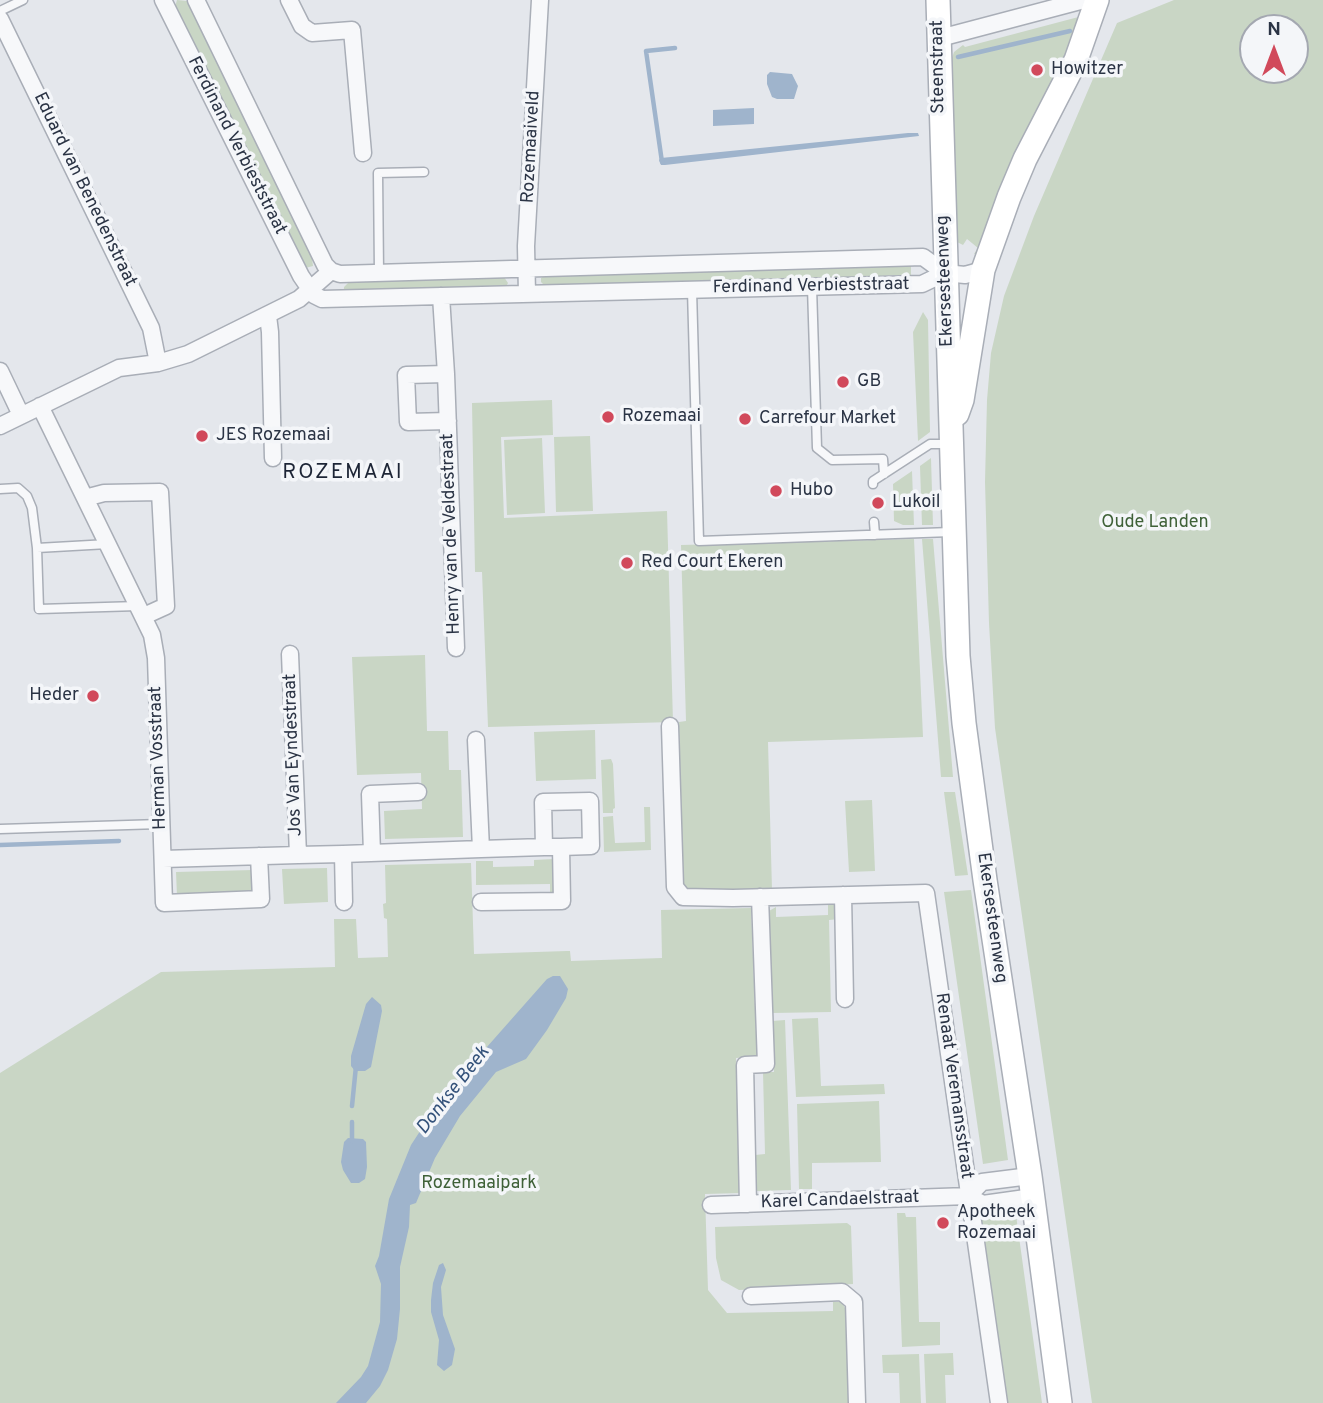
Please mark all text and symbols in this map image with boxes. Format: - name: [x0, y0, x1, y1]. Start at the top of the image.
- north arrow: [1239, 14, 1309, 84]
- text: N: [1267, 18, 1281, 42]
- street label: Steenstraat: [927, 20, 951, 114]
- street label: Ferdinand Verbieststraat: [182, 53, 290, 239]
- place label: Howitzer: [1051, 59, 1123, 81]
- marker: Howitzer: [1029, 62, 1045, 78]
- street label: Eduard van Benedenstraat: [28, 90, 140, 290]
- street label: Rozemaaiveld: [518, 90, 546, 204]
- street label: Ekersesteenweg: [933, 215, 959, 347]
- street label: Ferdinand Verbieststraat: [712, 274, 910, 300]
- place label: GB: [857, 371, 881, 393]
- marker: GB: [835, 374, 851, 390]
- place label: Rozemaai: [622, 406, 701, 428]
- place label: Carrefour Market: [759, 408, 896, 430]
- marker: Rozemaai: [600, 409, 616, 425]
- marker: Carrefour Market: [737, 411, 753, 427]
- place label: JES Rozemaai: [216, 425, 331, 447]
- marker: JES Rozemaai: [194, 428, 210, 444]
- street label: Henry van de Veldestraat: [438, 433, 466, 635]
- district label: ROZEMAAI: [283, 461, 403, 487]
- place label: Hubo: [790, 480, 833, 502]
- marker: Hubo: [768, 483, 784, 499]
- place label: Lukoil: [892, 492, 941, 514]
- marker: Lukoil: [870, 495, 886, 511]
- park label: Oude Landen: [1101, 512, 1209, 534]
- place label: Red Court Ekeren: [641, 552, 783, 574]
- marker: Red Court Ekeren: [619, 555, 635, 571]
- street label: Jos Van Eyndestraat: [280, 673, 308, 837]
- place label: Heder: [29, 685, 79, 707]
- street label: Herman Vosstraat: [146, 686, 172, 830]
- marker: Heder: [85, 688, 101, 704]
- street label: Ekersesteenweg: [971, 851, 1011, 985]
- street label: Renaat Veremansstraat: [929, 991, 977, 1181]
- water label: Donkse Beek: [412, 1042, 496, 1140]
- park label: Rozemaaipark: [421, 1173, 537, 1195]
- street label: Karel Candaelstraat: [760, 1187, 920, 1215]
- place label: Apotheek Rozemaai: [957, 1202, 1036, 1244]
- marker: Apotheek Rozemaai: [935, 1215, 951, 1231]

